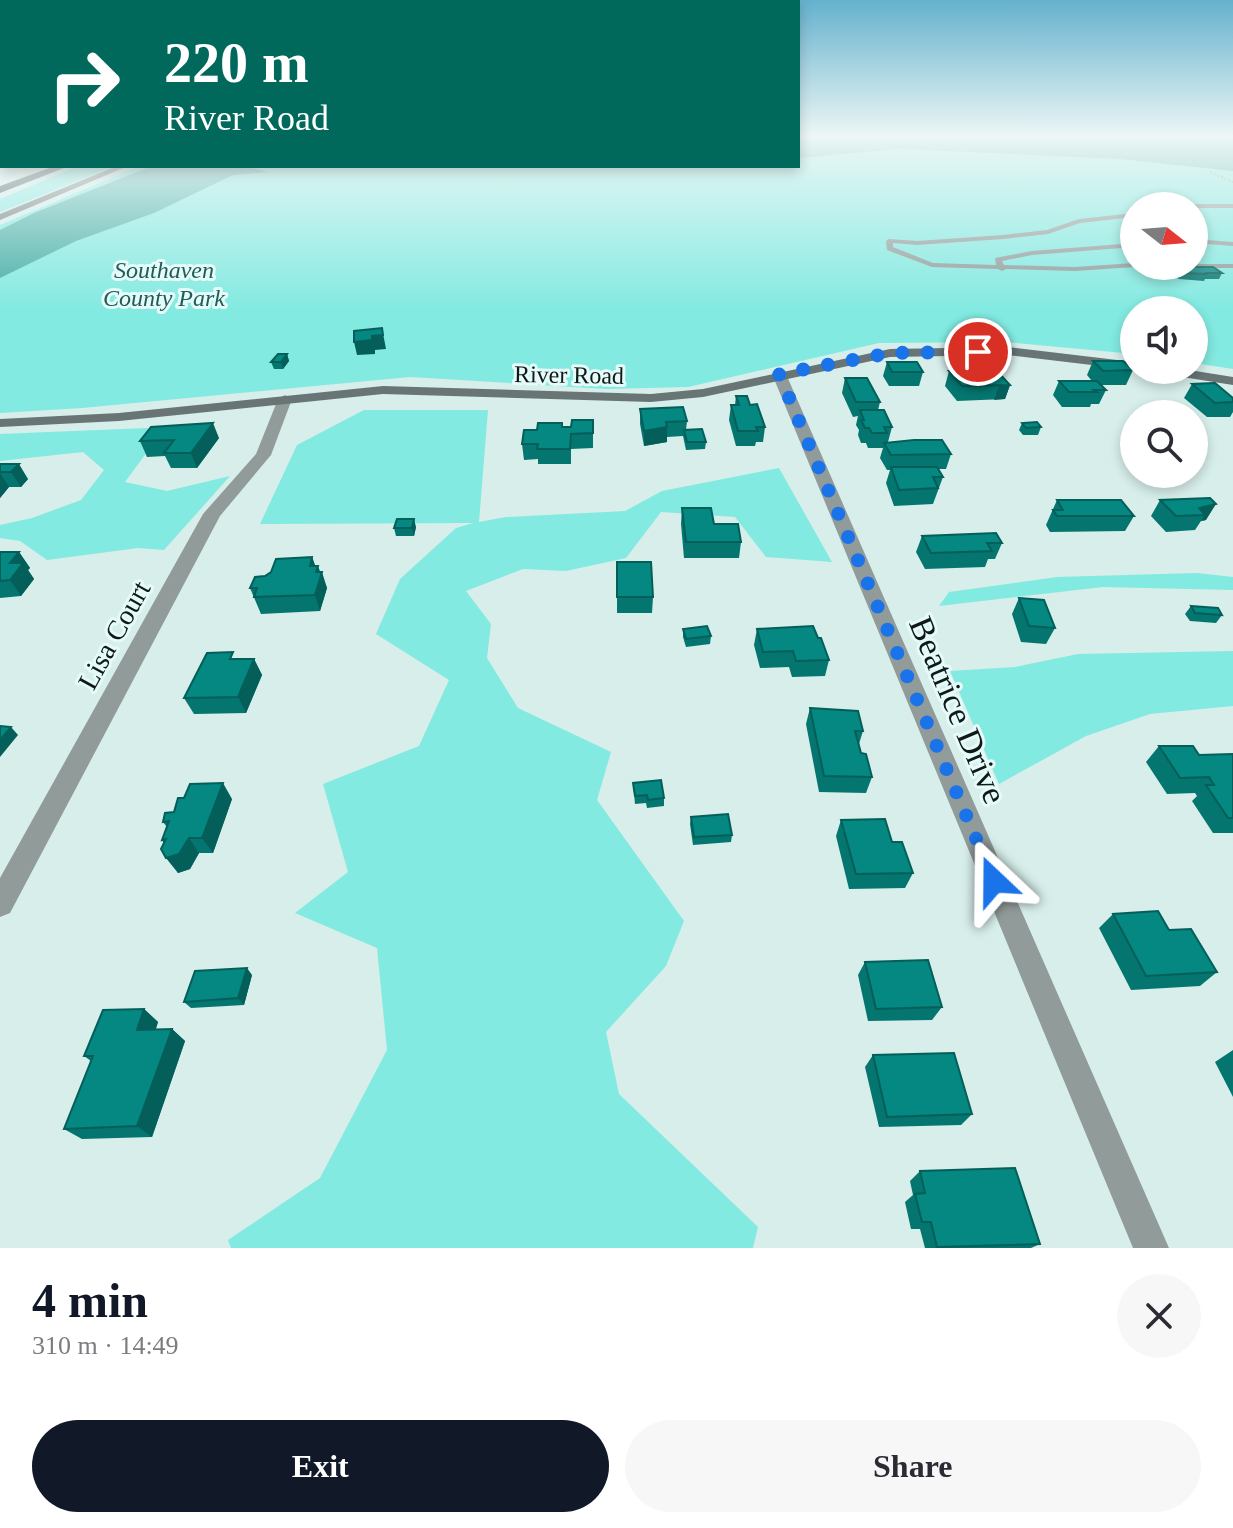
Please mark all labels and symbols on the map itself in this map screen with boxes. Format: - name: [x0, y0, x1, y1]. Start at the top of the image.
- north arrow: [1120, 192, 1208, 280]
- park label: Southaven County Park: [103, 257, 225, 311]
- pin: [944, 318, 1012, 386]
- street label: River Road: [514, 361, 624, 389]
- street label: Lisa Court: [72, 575, 157, 695]
- street label: Beatrice Drive: [902, 611, 1014, 809]
- position arrow: [952, 839, 1036, 923]

